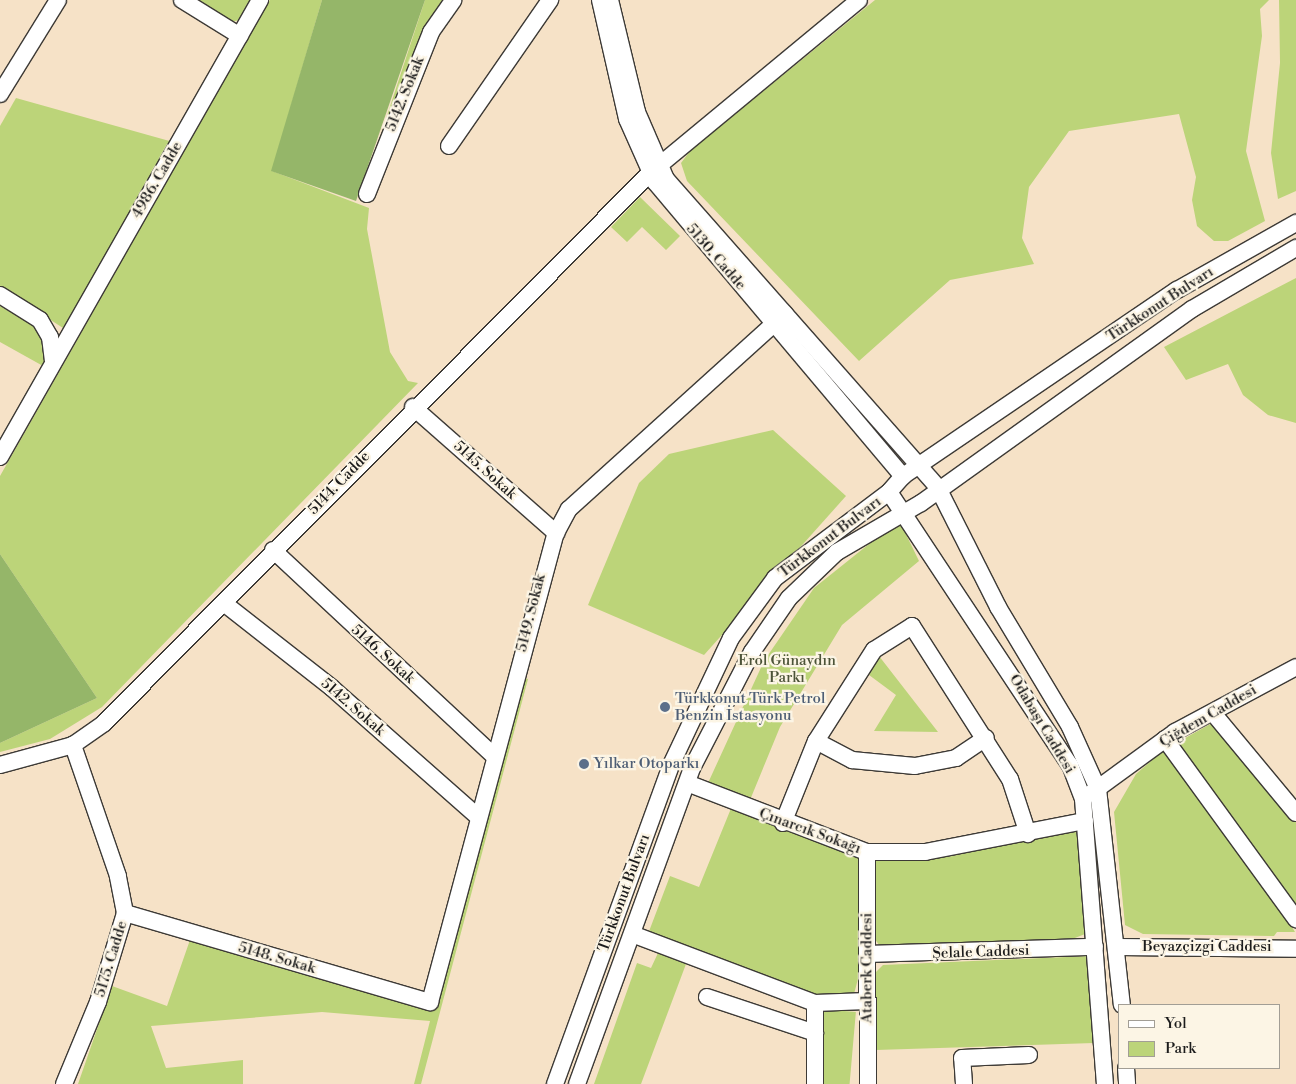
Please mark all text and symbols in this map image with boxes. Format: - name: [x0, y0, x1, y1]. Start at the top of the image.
- street label: 5142. Sokak: [382, 54, 428, 134]
- street label: 4986. Cadde: [128, 139, 186, 221]
- street label: 5130. Cadde: [682, 220, 750, 294]
- street label: Türkkonut Bulvarı: [1103, 263, 1217, 345]
- street label: 5145. Sokak: [450, 437, 520, 503]
- street label: 5144. Cadde: [304, 448, 374, 518]
- street label: Türkkonut Bulvarı: [775, 492, 885, 582]
- street label: 5149. Sokak: [513, 572, 549, 654]
- street label: 5146. Sokak: [347, 621, 419, 687]
- park label: Erol Günaydın Parkı: [738, 651, 836, 686]
- street label: Odabaşı Caddesi: [1005, 671, 1079, 777]
- street label: 5142. Sokak: [317, 674, 389, 740]
- street label: Çiğdem Caddesi: [1156, 681, 1260, 751]
- place label: Türkkonut Türk Petrol Benzin İstasyonu: [675, 689, 825, 724]
- marker: Türkkonut Türk Petrol Benzin İstasyonu: [659, 701, 671, 713]
- place label: Yılkar Otoparkı: [594, 755, 699, 773]
- marker: Yılkar Otoparkı: [578, 758, 590, 770]
- street label: Çınarcık Sokağı: [757, 804, 863, 858]
- street label: Türkkonut Bulvarı: [594, 832, 654, 954]
- street label: Ataberk Caddesi: [858, 913, 876, 1023]
- street label: 5175. Cadde: [91, 919, 131, 999]
- street label: 5148. Sokak: [236, 938, 318, 978]
- street label: Beyazçizgi Caddesi: [1142, 938, 1272, 956]
- street label: Şelale Caddesi: [932, 941, 1030, 963]
- legend: [1118, 1004, 1281, 1069]
- text: Yol: [1165, 1014, 1187, 1033]
- text: Park: [1165, 1039, 1196, 1058]

